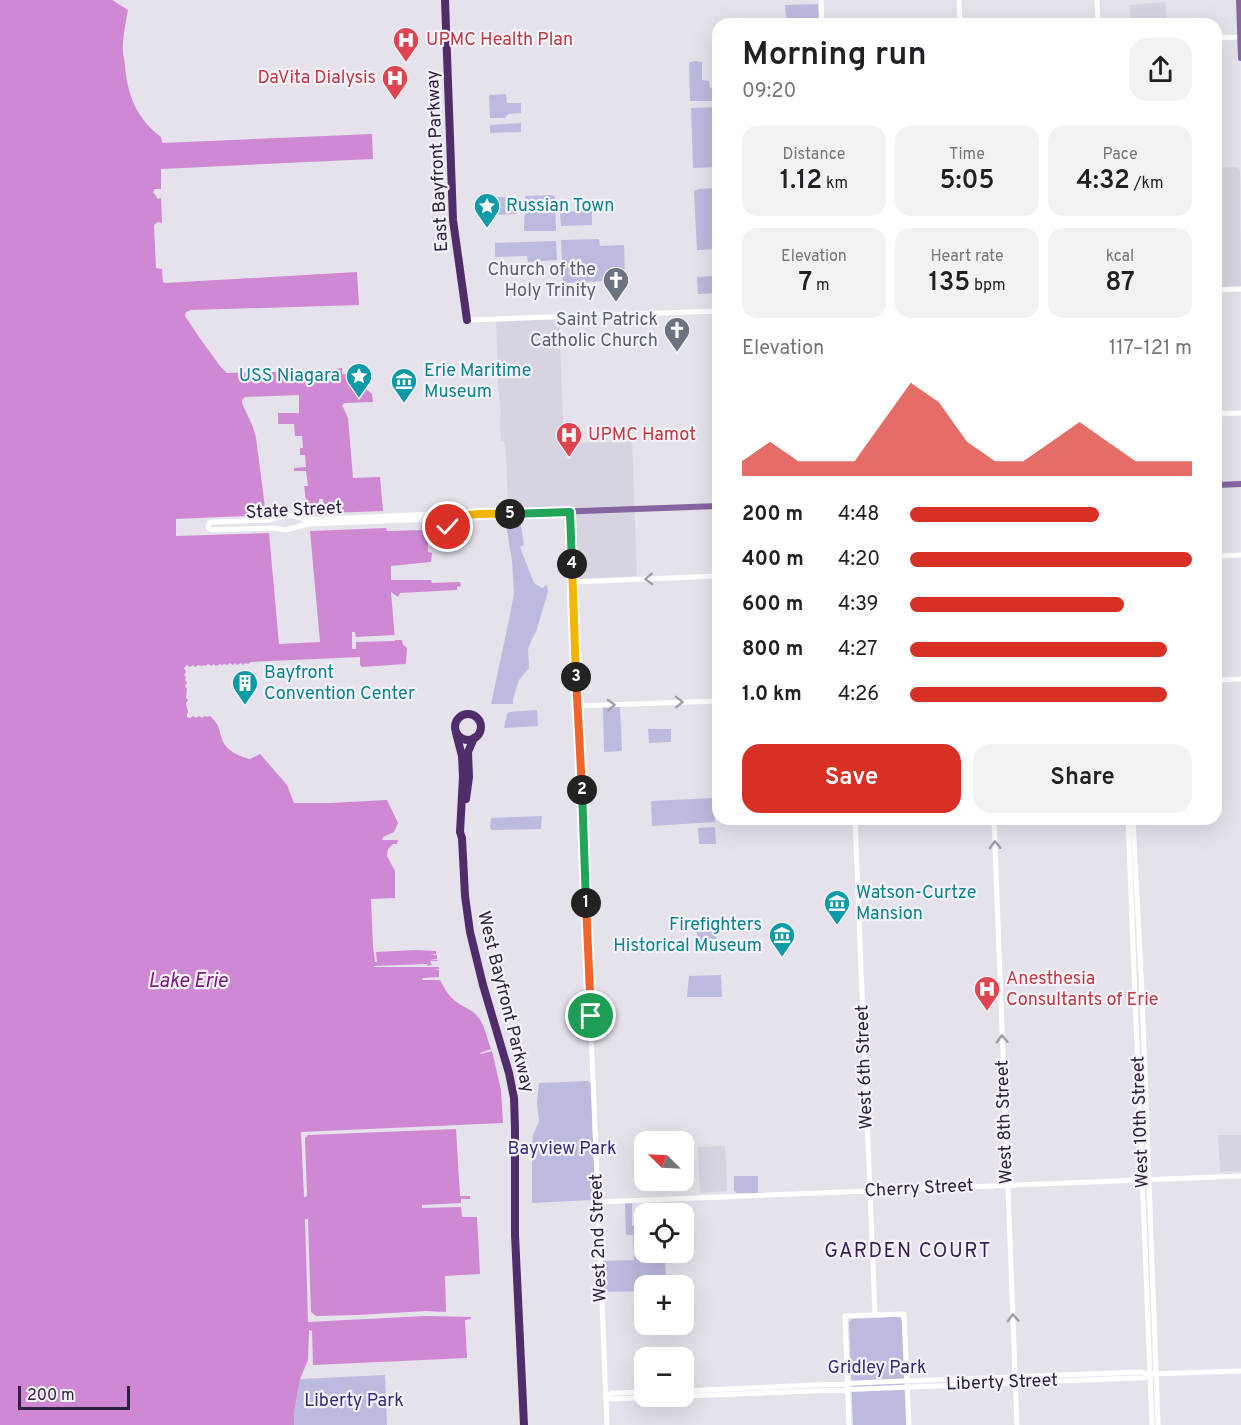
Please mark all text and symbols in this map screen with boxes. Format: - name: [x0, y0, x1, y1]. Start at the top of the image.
- hospital icon: UPMC Health Plan: [391, 25, 421, 63]
- place label: UPMC Health Plan: [426, 29, 573, 52]
- text: Morning run: [742, 35, 927, 77]
- button: share: [1129, 38, 1192, 101]
- hospital icon: DaVita Dialysis: [380, 63, 410, 101]
- place label: DaVita Dialysis: [257, 67, 376, 90]
- street label: East Bayfront Parkway: [422, 69, 454, 253]
- text: 09:20: [742, 79, 796, 105]
- text: Distance: [783, 145, 845, 165]
- text: Time: [949, 145, 985, 165]
- text: Pace: [1102, 145, 1138, 165]
- text: 1.12: [780, 165, 822, 198]
- text: 5:05: [939, 165, 995, 198]
- text: 4:32: [1076, 165, 1130, 198]
- text: km: [822, 174, 848, 194]
- text: /km: [1130, 174, 1164, 194]
- place icon: Russian Town: [472, 191, 502, 229]
- place label: Russian Town: [506, 195, 614, 218]
- text: Elevation: [781, 247, 847, 267]
- text: Heart rate: [930, 247, 1004, 267]
- text: kcal: [1106, 247, 1134, 267]
- place label: Church of the Holy Trinity: [487, 259, 596, 303]
- church icon: Church of the Holy Trinity: [601, 265, 631, 303]
- text: 7: [798, 267, 812, 300]
- text: 135: [929, 267, 970, 300]
- text: 87: [1105, 267, 1135, 300]
- text: m: [812, 276, 830, 296]
- text: bpm: [970, 276, 1005, 296]
- place label: Saint Patrick Catholic Church: [530, 309, 658, 353]
- church icon: Saint Patrick Catholic Church: [662, 315, 692, 353]
- text: Elevation: [742, 336, 824, 362]
- text: 117–121 m: [1109, 336, 1192, 362]
- place label: Erie Maritime Museum: [424, 360, 531, 404]
- place icon: USS Niagara: [344, 361, 374, 399]
- place label: USS Niagara: [239, 365, 340, 388]
- museum icon: Erie Maritime Museum: [389, 366, 419, 404]
- hospital icon: UPMC Hamot: [554, 420, 584, 458]
- place label: UPMC Hamot: [588, 424, 696, 447]
- street label: State Street: [245, 497, 343, 525]
- pin: 5: [495, 499, 525, 529]
- pin: [422, 501, 473, 552]
- text: 200 m: [742, 502, 803, 528]
- text: 4:48: [838, 502, 880, 528]
- text: 5: [505, 504, 515, 524]
- icon: check: [431, 510, 464, 543]
- text: 400 m: [742, 547, 804, 573]
- text: 4:20: [838, 547, 880, 573]
- pin: 4: [557, 549, 587, 579]
- text: 4: [567, 554, 577, 574]
- one-way arrow: [644, 573, 653, 585]
- text: 600 m: [742, 592, 803, 618]
- text: 4:39: [838, 592, 879, 618]
- text: 800 m: [742, 637, 803, 663]
- text: 4:27: [838, 637, 877, 663]
- place label: Bayfront Convention Center: [264, 662, 415, 706]
- pin: 3: [561, 662, 591, 692]
- text: 3: [571, 667, 581, 687]
- building icon: Bayfront Convention Center: [230, 668, 260, 706]
- text: 1.0 km: [742, 682, 802, 708]
- text: 4:26: [838, 682, 879, 708]
- one-way arrow: [674, 696, 683, 709]
- one-way arrow: [607, 699, 616, 712]
- button: Save: [742, 744, 961, 813]
- button: Share: [973, 744, 1192, 813]
- pin: 2: [567, 775, 597, 805]
- text: 2: [577, 780, 587, 800]
- one-way arrow: [989, 840, 1001, 849]
- place label: Watson-Curtze Mansion: [856, 882, 976, 926]
- pin: 1: [571, 888, 601, 918]
- museum icon: Watson-Curtze Mansion: [822, 888, 852, 926]
- text: 1: [583, 893, 589, 913]
- street label: West Bayfront Parkway: [471, 909, 539, 1095]
- place label: Firefighters Historical Museum: [613, 914, 762, 958]
- museum icon: Firefighters Historical Museum: [767, 920, 797, 958]
- place label: Anesthesia Consultants of Erie: [1006, 968, 1158, 1012]
- water label: Lake Erie: [148, 969, 228, 995]
- hospital icon: Anesthesia Consultants of Erie: [972, 974, 1002, 1012]
- pin: [565, 990, 616, 1041]
- icon: arrive: [574, 999, 607, 1032]
- street label: West 6th Street: [851, 1004, 879, 1130]
- one-way arrow: [996, 1035, 1008, 1044]
- street label: West 10th Street: [1127, 1056, 1155, 1188]
- street label: West 8th Street: [991, 1059, 1019, 1185]
- north arrow: [634, 1131, 694, 1191]
- map controls: [634, 1131, 694, 1407]
- park label: Bayview Park: [508, 1138, 616, 1161]
- street label: West 2nd Street: [585, 1173, 613, 1303]
- street label: Cherry Street: [864, 1175, 974, 1203]
- button: locate: [634, 1203, 694, 1263]
- district label: GARDEN COURT: [824, 1239, 992, 1265]
- button: +: [634, 1275, 694, 1335]
- one-way arrow: [1007, 1314, 1020, 1323]
- button: −: [634, 1347, 694, 1407]
- park label: Gridley Park: [828, 1357, 926, 1380]
- street label: Liberty Street: [946, 1370, 1058, 1396]
- scale bar: [18, 1383, 130, 1410]
- text: 200 m: [27, 1386, 75, 1406]
- park label: Liberty Park: [304, 1390, 404, 1413]

